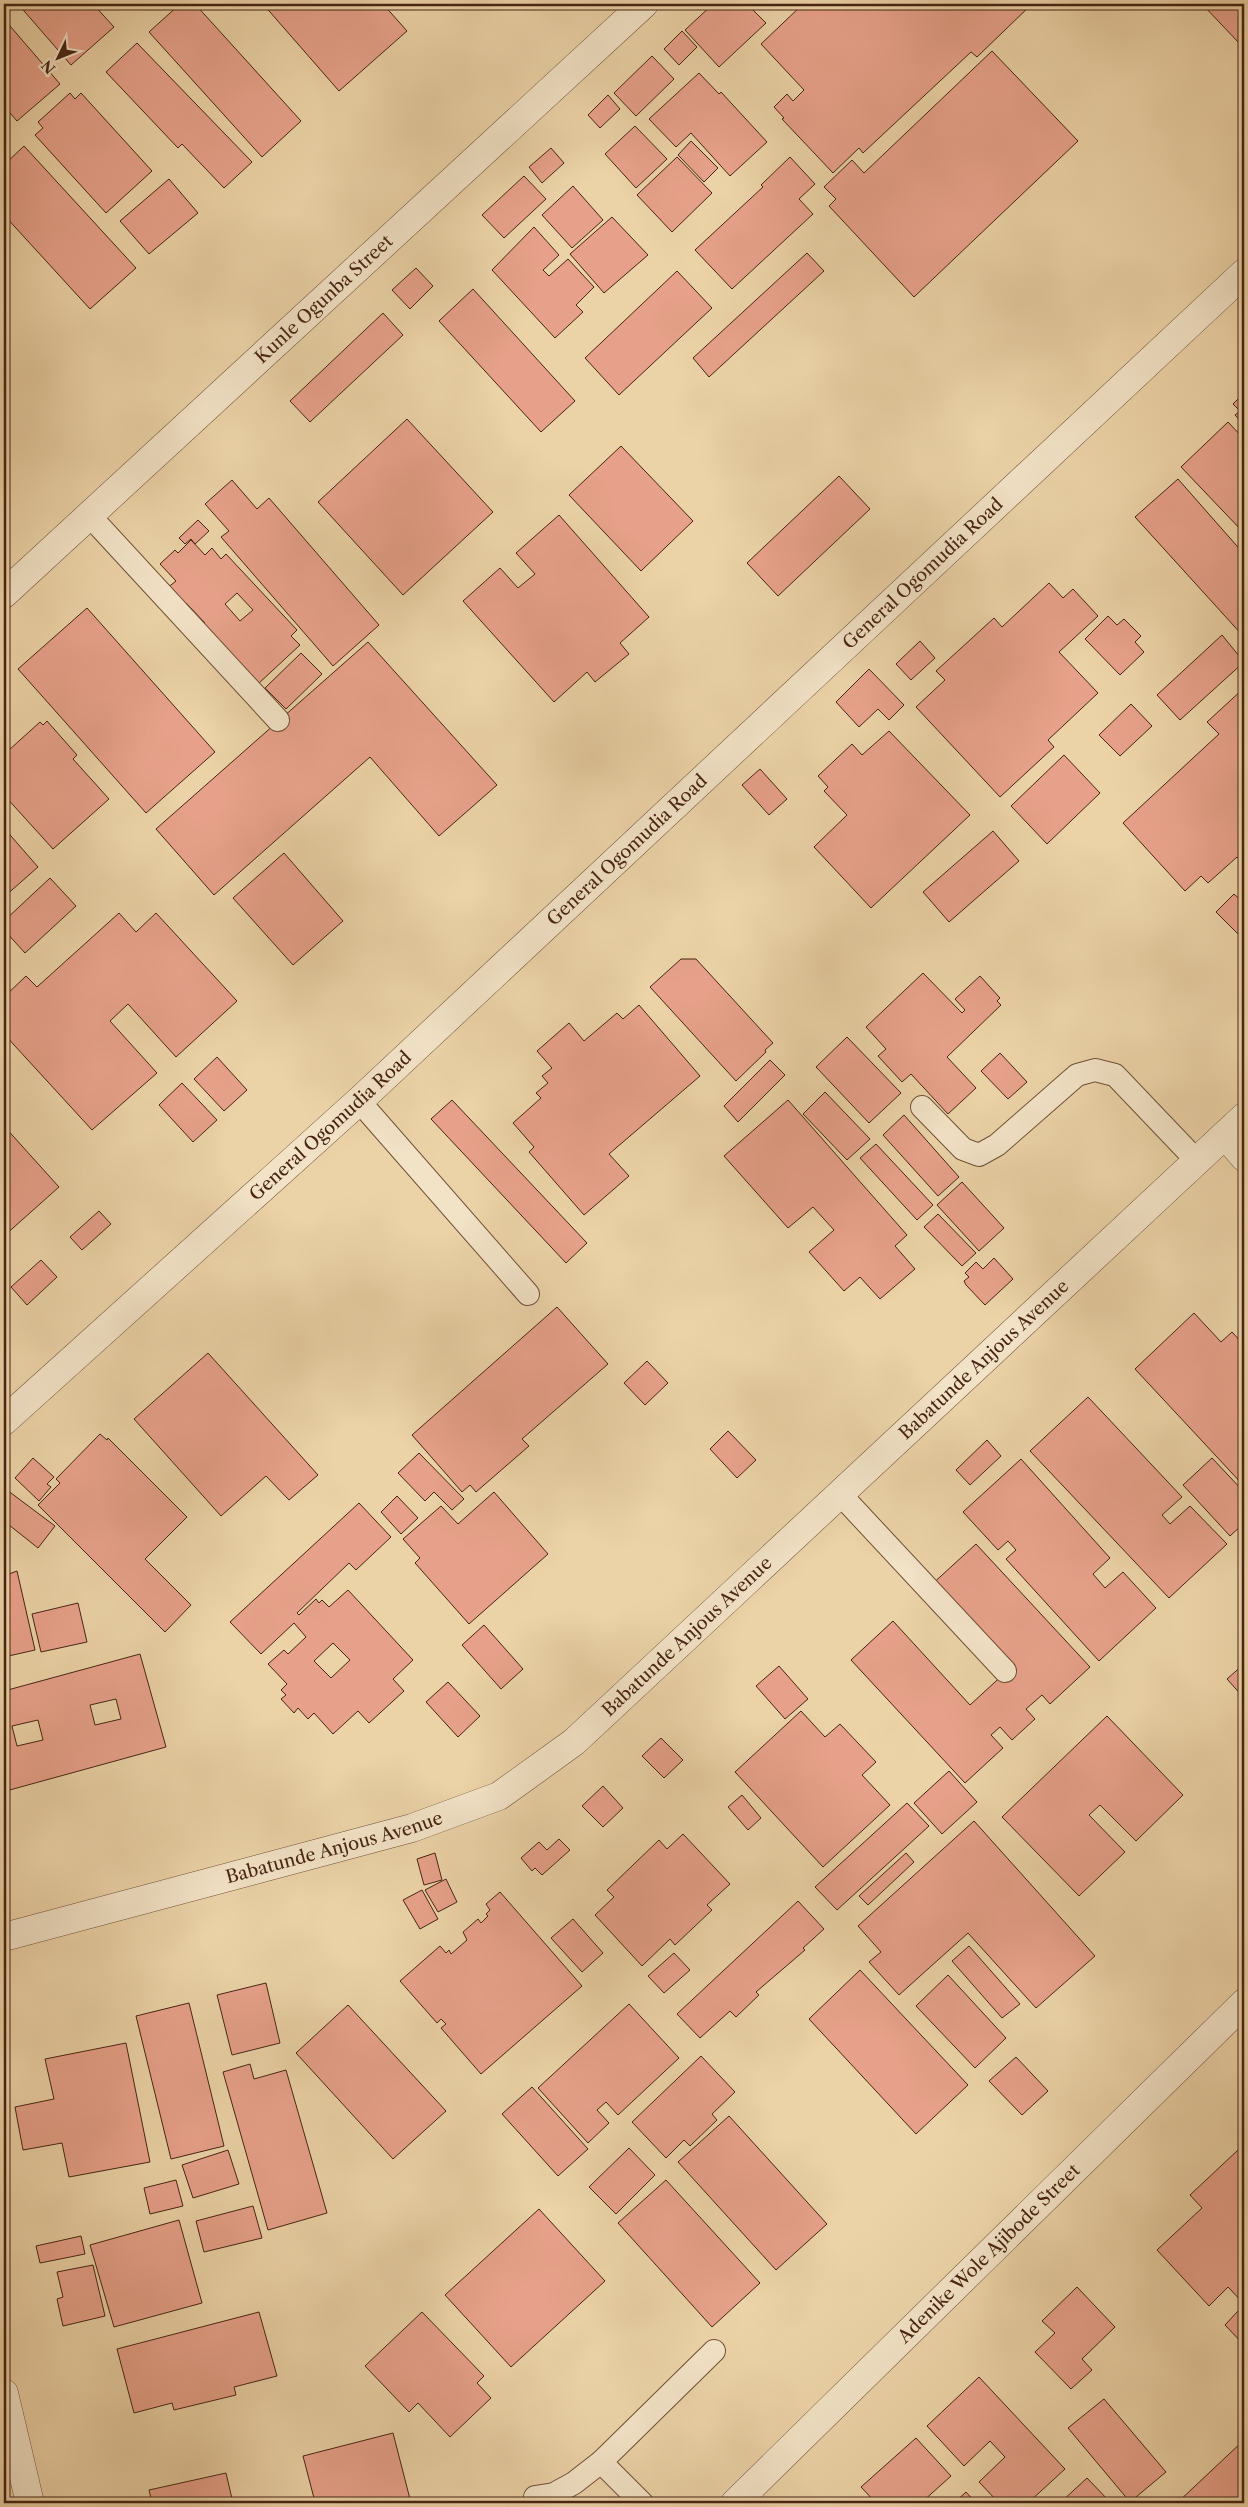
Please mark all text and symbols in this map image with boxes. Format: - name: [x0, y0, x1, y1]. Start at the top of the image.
- north arrow: [32, 32, 82, 82]
- text: N: [38, 56, 59, 77]
- street label: Kunle Ogunba Street: [250, 230, 398, 368]
- street label: General Ogomudia Road: [838, 493, 1008, 654]
- street label: General Ogomudia Road: [542, 770, 712, 930]
- street label: General Ogomudia Road: [245, 1047, 416, 1205]
- street label: Babatunde Anjous Avenue: [894, 1275, 1073, 1444]
- street label: Babatunde Anjous Avenue: [598, 1552, 777, 1721]
- street label: Babatunde Anjous Avenue: [223, 1807, 446, 1888]
- street label: Adenike Wole Ajibode Street: [893, 2159, 1085, 2348]

